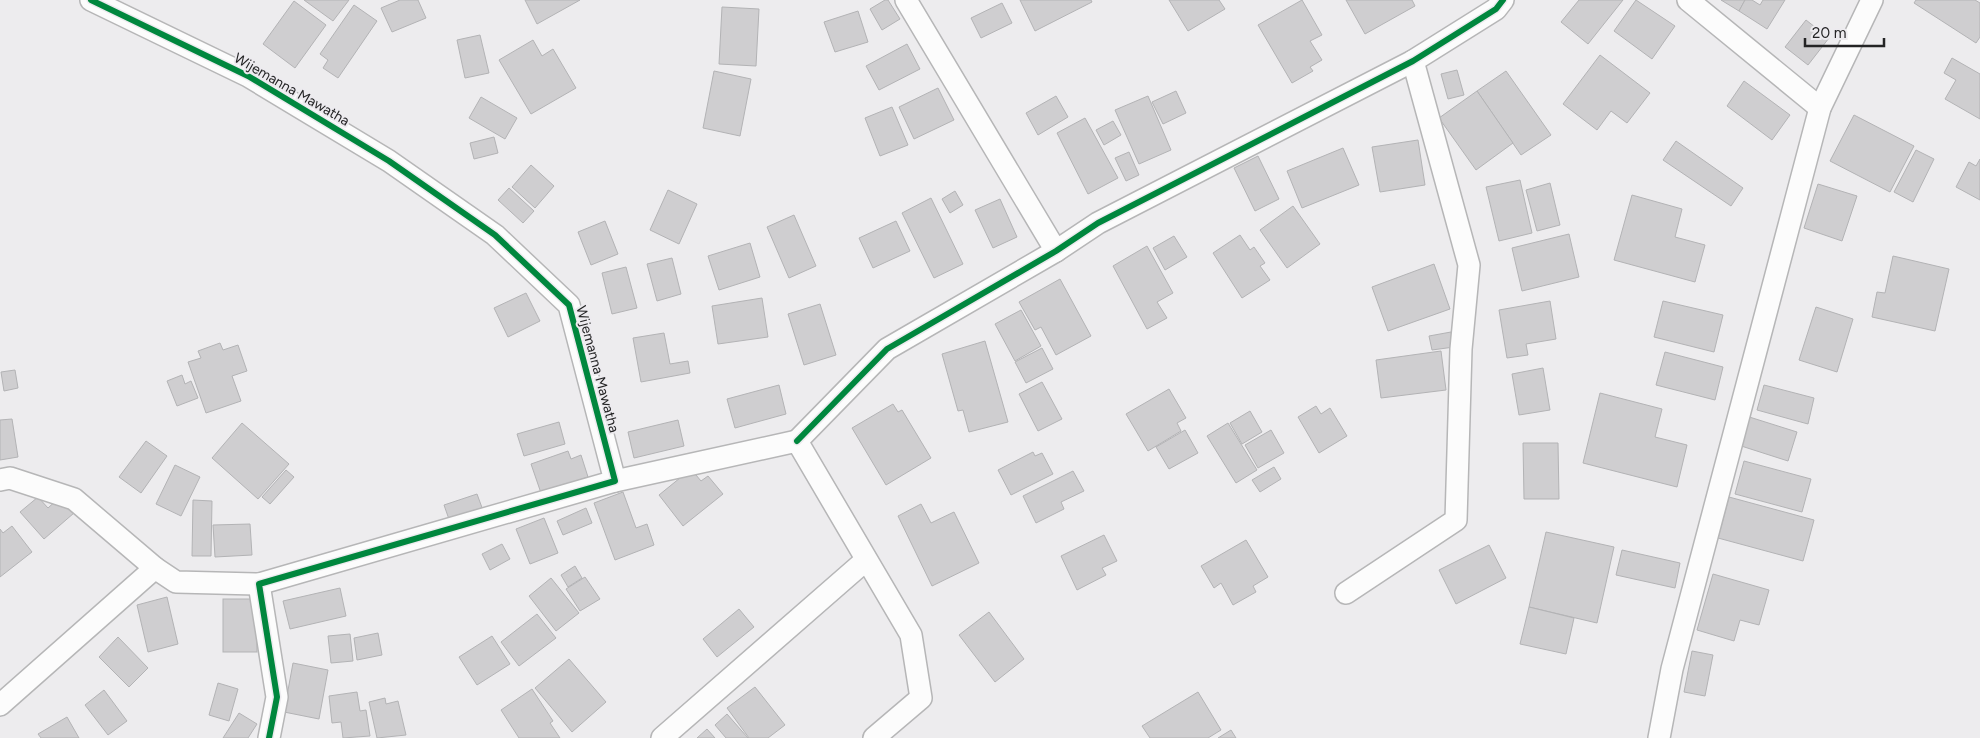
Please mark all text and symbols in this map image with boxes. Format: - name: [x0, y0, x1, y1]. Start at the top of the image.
- scale bar: [1805, 15, 1884, 47]
- text: 20 m: [1812, 24, 1846, 42]
- street label: Wijemanna Mawatha: [231, 49, 352, 129]
- street label: Wijemanna Mawatha: [572, 304, 623, 434]

